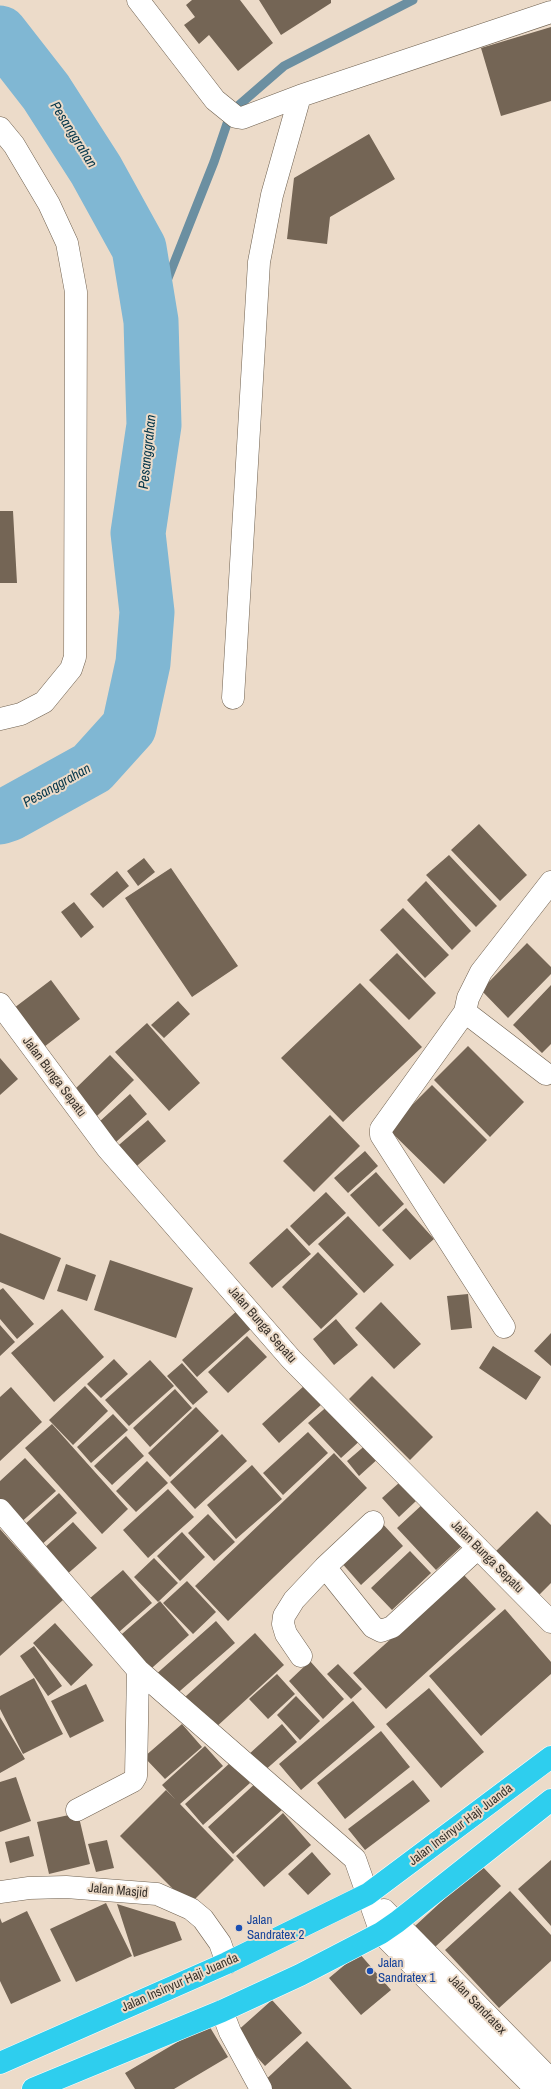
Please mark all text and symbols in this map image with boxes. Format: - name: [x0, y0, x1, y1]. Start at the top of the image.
- water label: Pesanggrahan: [46, 99, 100, 171]
- water label: Pesanggrahan: [136, 414, 160, 490]
- water label: Pesanggrahan: [20, 761, 94, 811]
- street label: Jalan Bunga Sepatu: [19, 1034, 89, 1120]
- street label: Jalan Bunga Sepatu: [225, 1284, 299, 1366]
- street label: Jalan Bunga Sepatu: [448, 1518, 526, 1596]
- street label: Jalan Insinyur Haji Juanda: [406, 1781, 516, 1869]
- street label: Jalan Masjid: [88, 1881, 148, 1901]
- place label: Jalan Sandratex 2: [247, 1913, 304, 1944]
- marker: Jalan Sandratex 2: [234, 1923, 244, 1933]
- street label: Jalan Insinyur Haji Juanda: [119, 1950, 241, 2016]
- place label: Jalan Sandratex 1: [378, 1956, 435, 1987]
- marker: Jalan Sandratex 1: [365, 1966, 375, 1976]
- street label: Jalan Sandratex: [445, 1972, 509, 2038]

